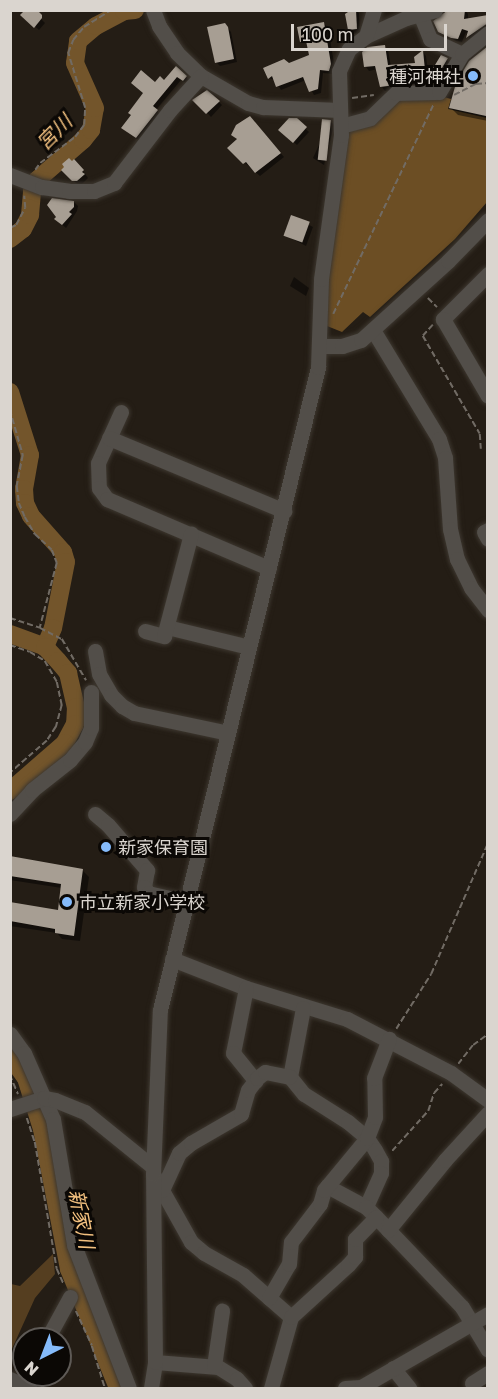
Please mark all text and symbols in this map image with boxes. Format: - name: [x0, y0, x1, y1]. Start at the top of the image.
- scale bar: [294, 12, 450, 50]
- text: 100 m: [302, 23, 353, 45]
- place label: 種河神社: [389, 65, 461, 87]
- marker: 種河神社: [466, 69, 480, 83]
- water label: 宮川: [31, 109, 77, 155]
- place label: 新家保育園: [118, 836, 208, 858]
- marker: 新家保育園: [99, 840, 113, 854]
- place label: 市立新家小学校: [79, 891, 205, 913]
- marker: 市立新家小学校: [60, 895, 74, 909]
- water label: 新家川: [64, 1187, 100, 1251]
- north arrow: [12, 1327, 72, 1387]
- text: N: [20, 1357, 43, 1380]

